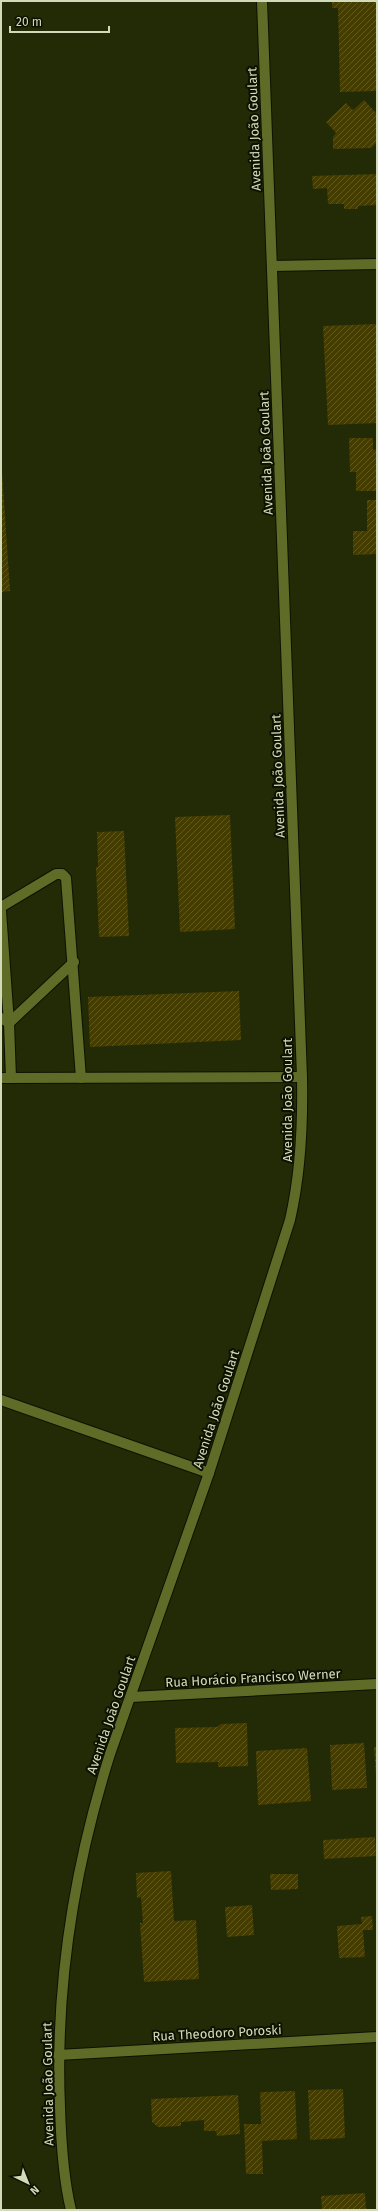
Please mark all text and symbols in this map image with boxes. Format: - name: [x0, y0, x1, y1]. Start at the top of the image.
- scale bar: [10, 8, 109, 34]
- text: 20 m: [16, 15, 42, 29]
- street label: Avenida João Goulart: [244, 67, 264, 191]
- street label: Avenida João Goulart: [256, 391, 276, 515]
- street label: Avenida João Goulart: [268, 714, 288, 838]
- street label: Avenida João Goulart: [280, 1038, 295, 1162]
- street label: Avenida João Goulart: [190, 1347, 242, 1470]
- street label: Avenida João Goulart: [84, 1654, 138, 1776]
- street label: Rua Horácio Francisco Werner: [165, 1666, 341, 1690]
- street label: Avenida João Goulart: [39, 2022, 57, 2146]
- street label: Rua Theodoro Poroski: [152, 2022, 282, 2044]
- north arrow: [8, 2163, 48, 2203]
- text: N: [27, 2183, 42, 2197]

